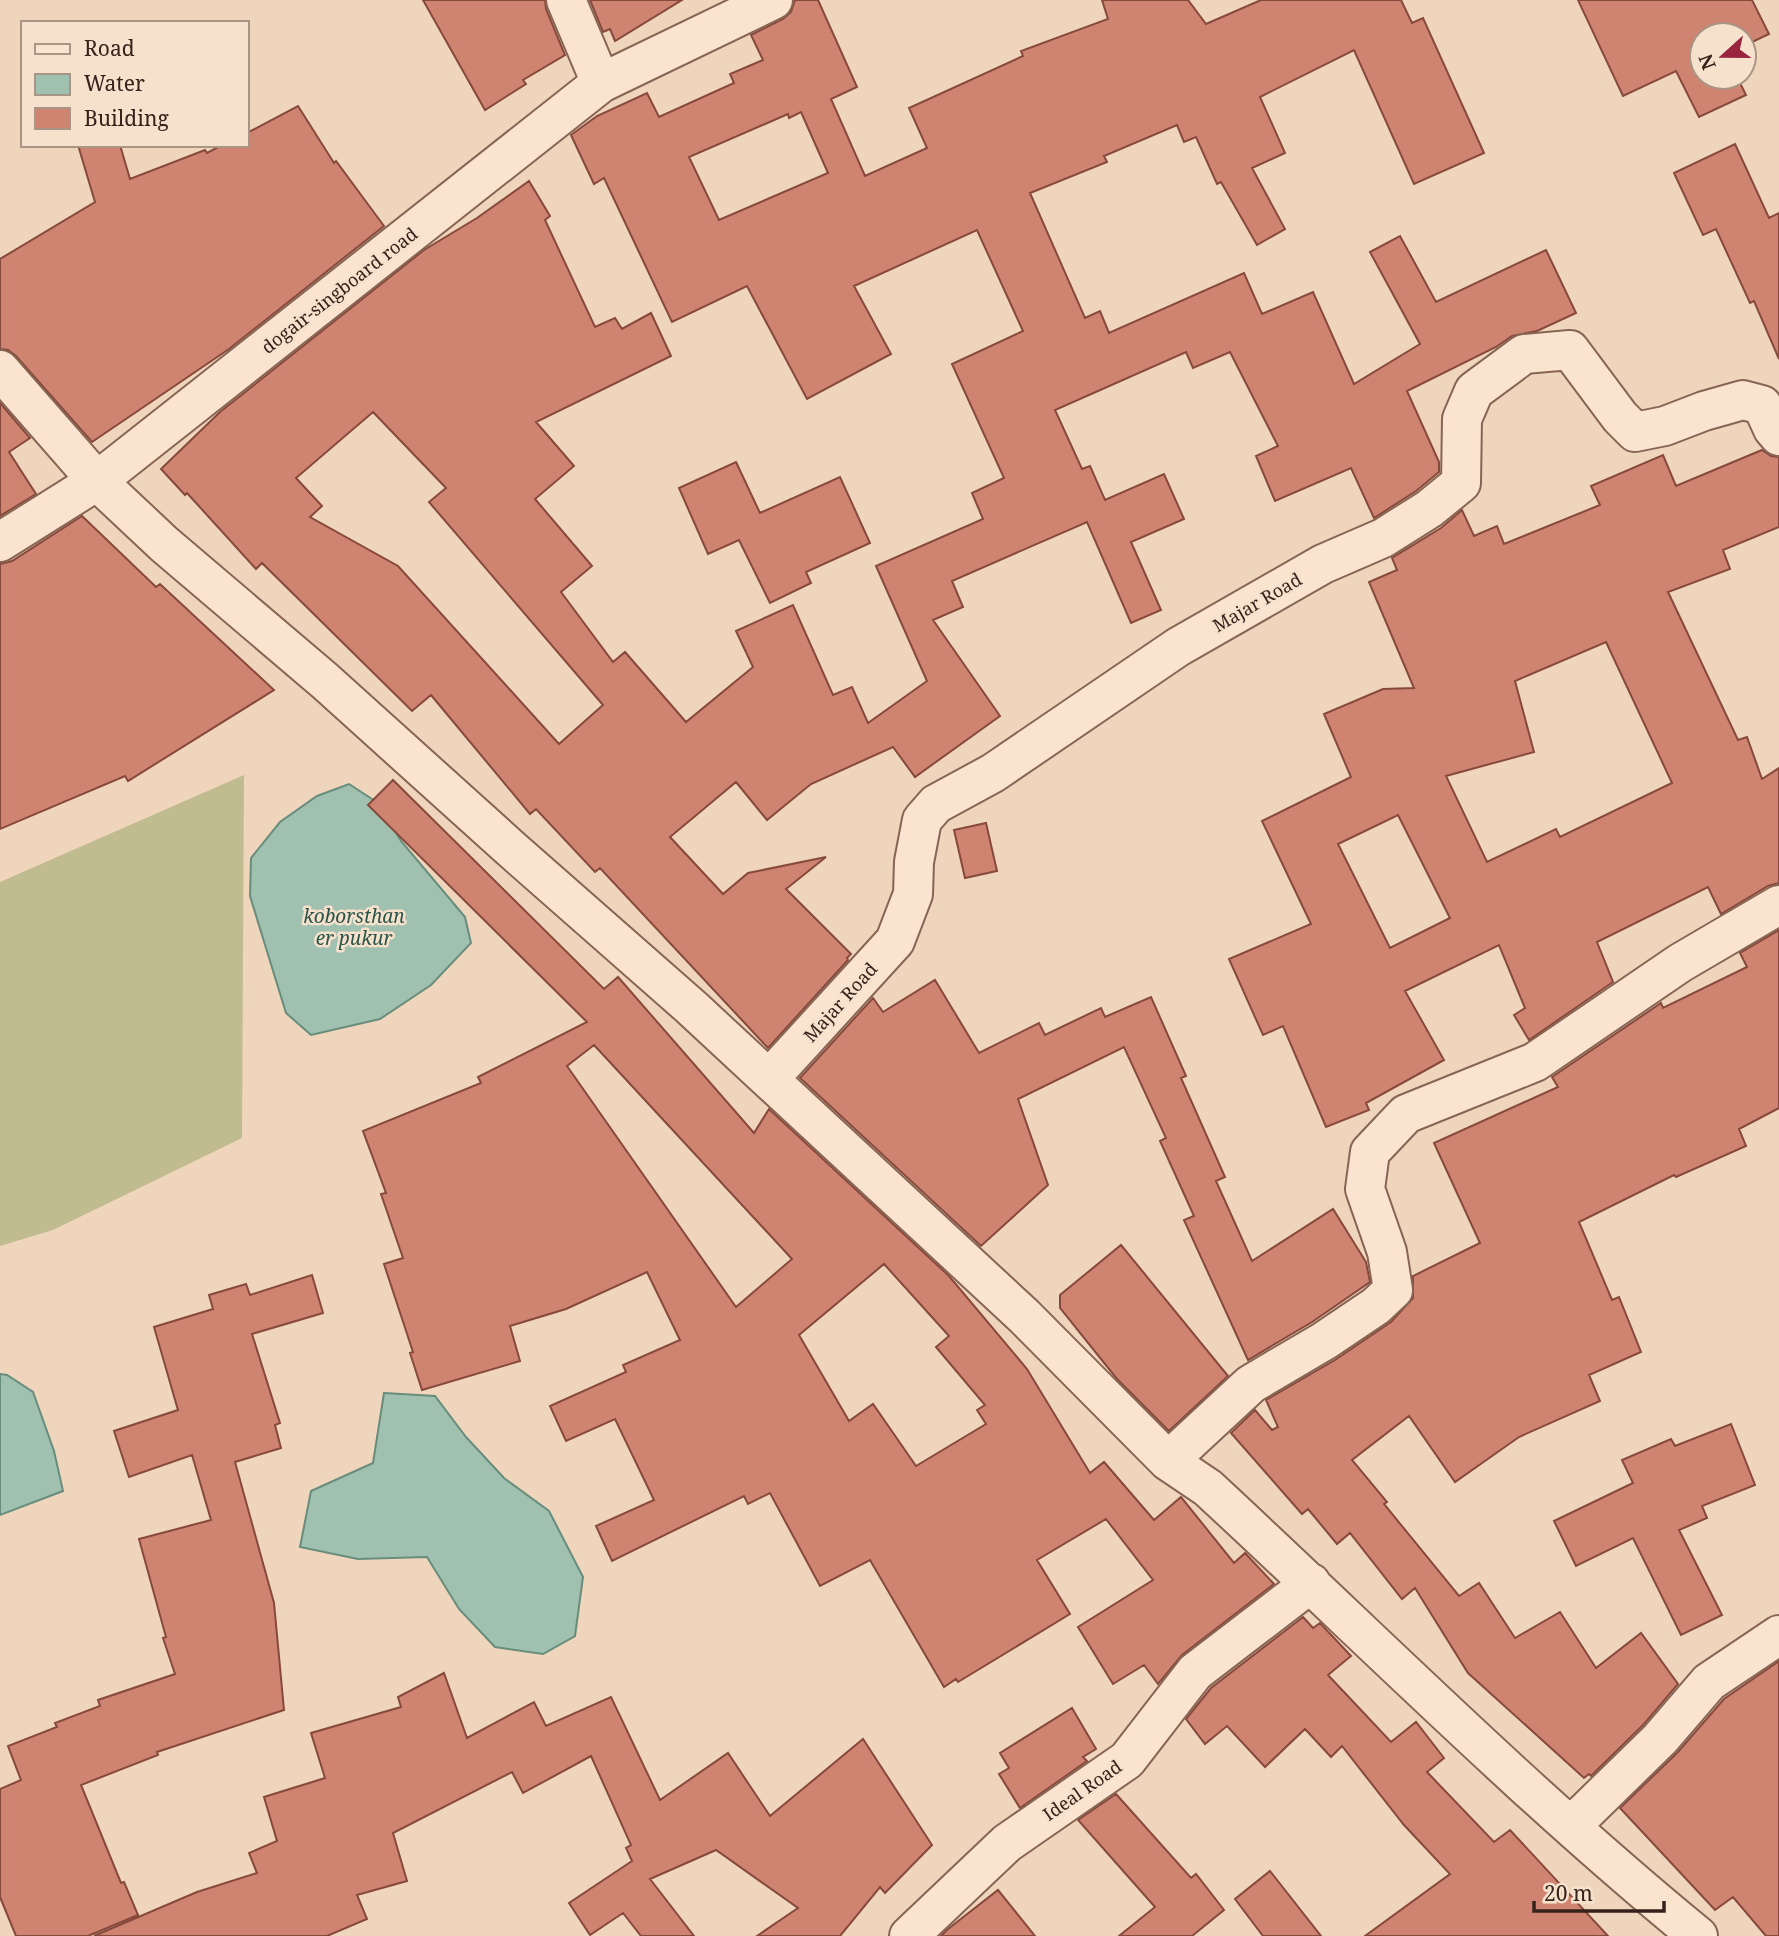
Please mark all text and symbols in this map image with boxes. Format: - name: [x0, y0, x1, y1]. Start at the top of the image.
- legend: [21, 21, 248, 147]
- north arrow: [1688, 21, 1758, 91]
- text: Road: [84, 34, 135, 62]
- text: N: [1692, 50, 1722, 74]
- text: Water: [84, 69, 145, 97]
- text: Building: [84, 104, 169, 132]
- street label: dogair-singboard road: [256, 221, 422, 359]
- street label: Majar Road: [1208, 567, 1306, 637]
- water label: koborsthan er pukur: [303, 903, 405, 951]
- street label: Majar Road: [798, 957, 882, 1047]
- street label: Ideal Road: [1038, 1754, 1126, 1826]
- scale bar: [1534, 1870, 1664, 1914]
- text: 20 m: [1544, 1879, 1593, 1907]

